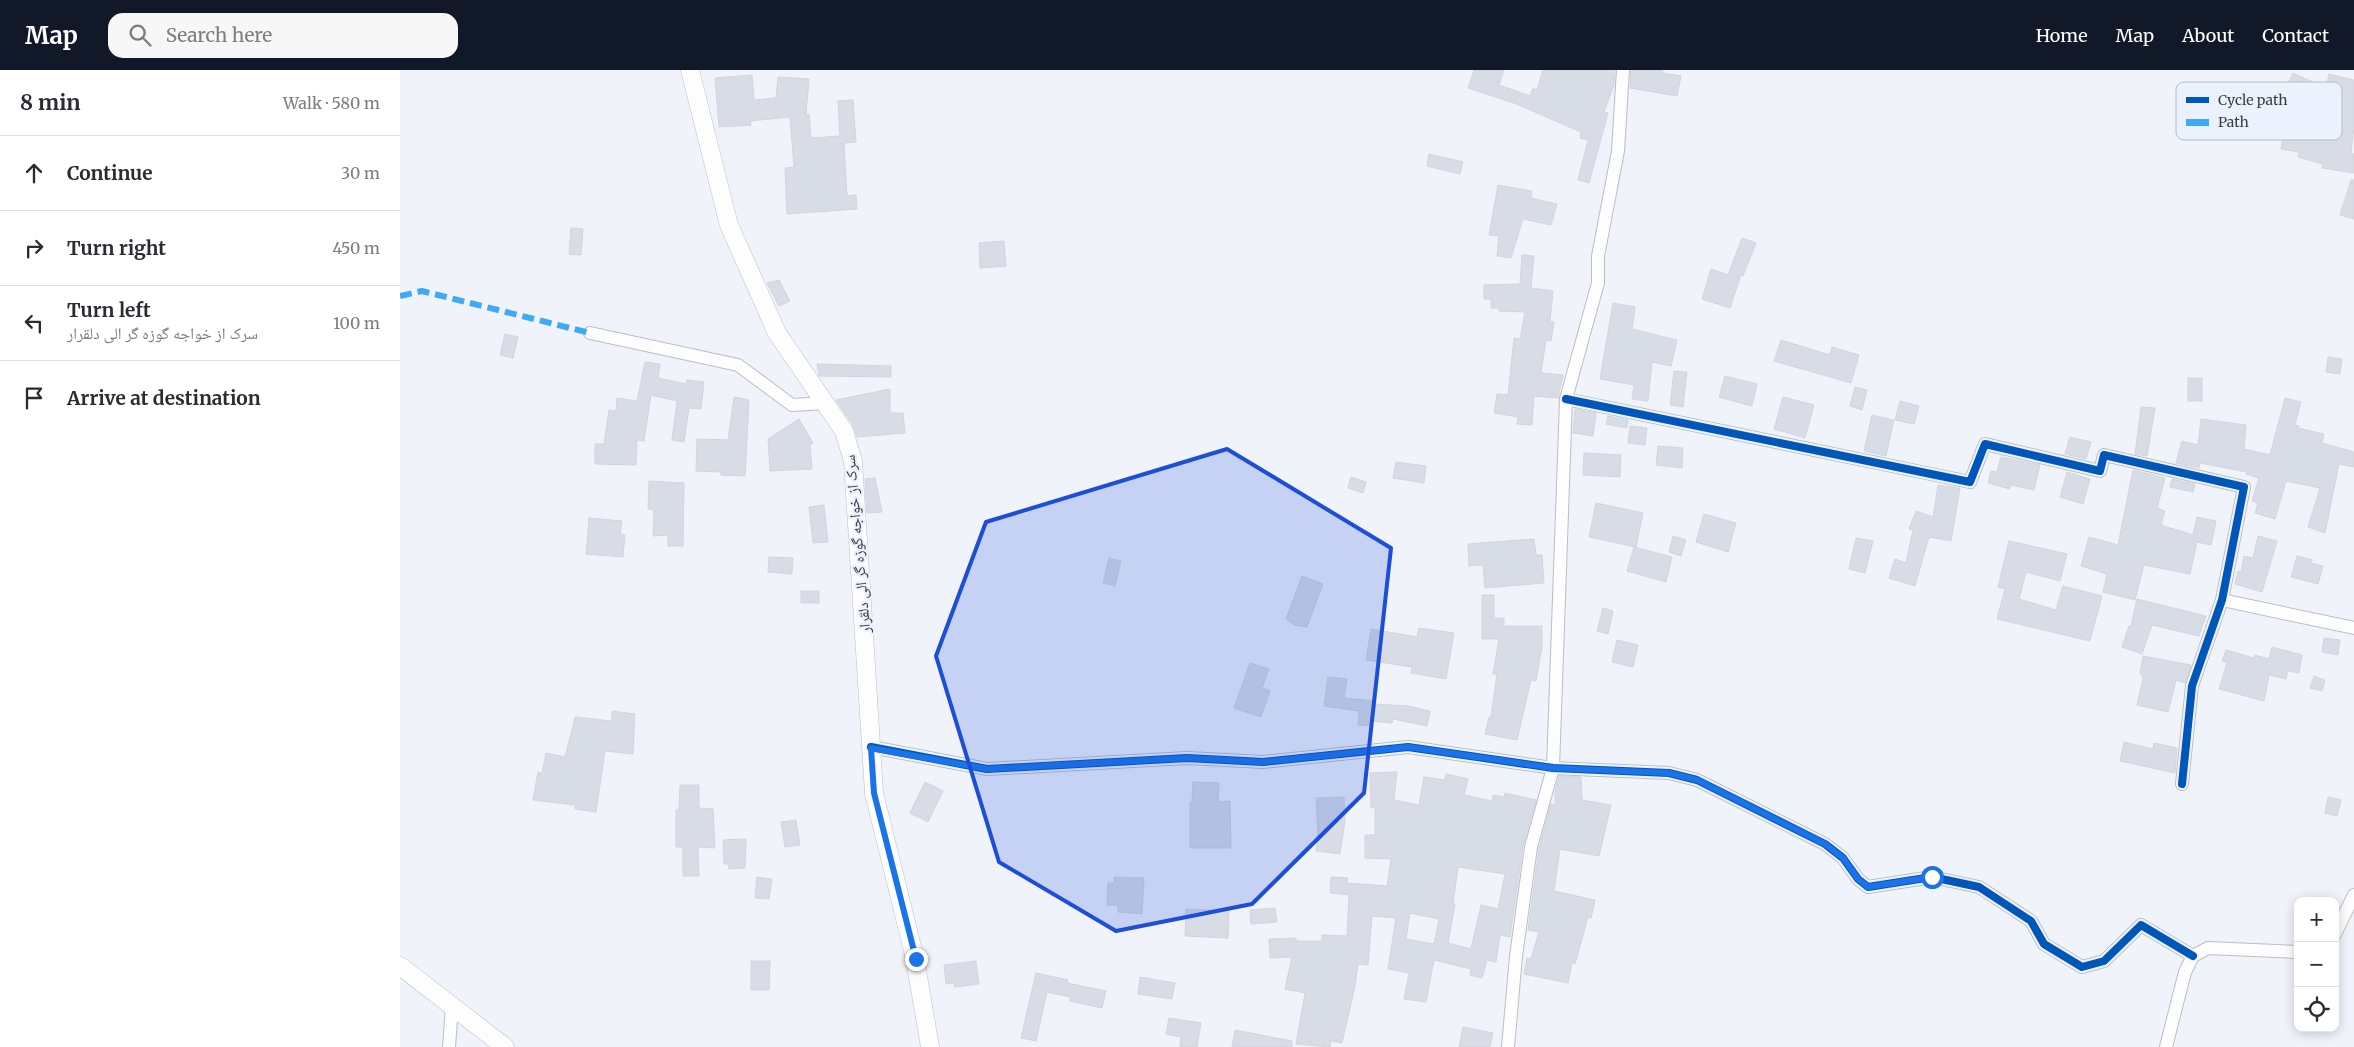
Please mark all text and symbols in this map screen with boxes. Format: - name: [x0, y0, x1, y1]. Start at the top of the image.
- search box: [108, 13, 458, 58]
- text: Map: [25, 20, 78, 51]
- icon: search: [126, 21, 154, 49]
- text: Search here: [166, 23, 272, 47]
- text: Home: [2036, 24, 2088, 47]
- text: Map: [2116, 24, 2154, 47]
- text: About: [2182, 24, 2234, 47]
- text: Contact: [2262, 24, 2329, 47]
- legend: [2176, 82, 2342, 140]
- text: 8 min: [20, 89, 81, 116]
- text: Cycle path: [2218, 91, 2288, 109]
- text: Walk · 580 m: [283, 93, 380, 113]
- text: Path: [2218, 113, 2249, 131]
- icon: ahead: [20, 159, 48, 187]
- text: Continue: [67, 161, 153, 185]
- text: 30 m: [341, 163, 380, 183]
- icon: right: [20, 234, 48, 262]
- text: Turn right: [67, 236, 166, 260]
- text: 450 m: [332, 238, 380, 258]
- text: Turn left: [67, 298, 151, 322]
- icon: left: [20, 309, 48, 337]
- text: 100 m: [333, 313, 380, 333]
- text: سرک از خواجه گوزه گر الی دلقرار: [67, 323, 258, 343]
- icon: arrive: [20, 384, 48, 412]
- text: Arrive at destination: [67, 386, 261, 410]
- street label: سرک از خواجه گوزه گر الی دلقرار: [840, 454, 875, 635]
- route start: [1921, 866, 1944, 889]
- map controls: [2294, 897, 2339, 1032]
- button: +: [2294, 897, 2339, 942]
- button: −: [2294, 942, 2339, 987]
- route end: [905, 948, 928, 971]
- button: locate: [2294, 987, 2339, 1032]

